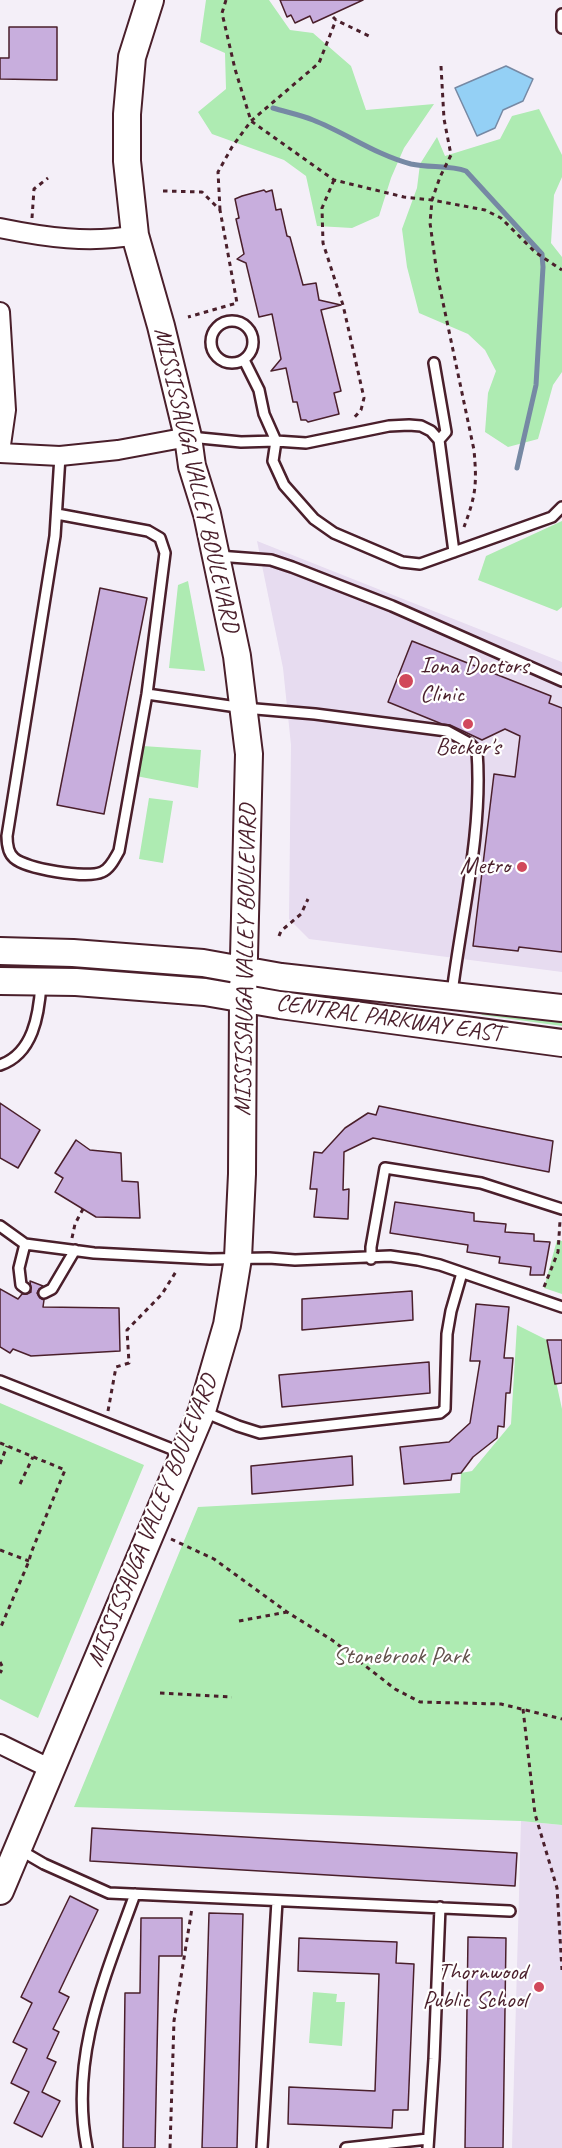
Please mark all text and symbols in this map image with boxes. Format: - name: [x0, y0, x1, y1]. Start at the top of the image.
- street label: MISSISSAUGA VALLEY BOULEVARD: [147, 325, 245, 635]
- place label: Iona Doctors Clinic: [420, 653, 528, 709]
- marker: Iona Doctors Clinic: [397, 672, 415, 690]
- marker: Becker's: [461, 717, 475, 731]
- place label: Becker's: [436, 734, 500, 762]
- street label: MISSISSAUGA VALLEY BOULEVARD: [229, 804, 263, 1116]
- place label: Metro: [460, 853, 510, 881]
- marker: Metro: [515, 860, 529, 874]
- street label: CENTRAL PARKWAY EAST: [274, 989, 504, 1049]
- street label: MISSISSAUGA VALLEY BOULEVARD: [81, 1371, 225, 1671]
- park label: Stonebrook Park: [333, 1643, 469, 1671]
- place label: Thornwood Public School: [423, 1959, 527, 2015]
- marker: Thornwood Public School: [532, 1980, 546, 1994]

